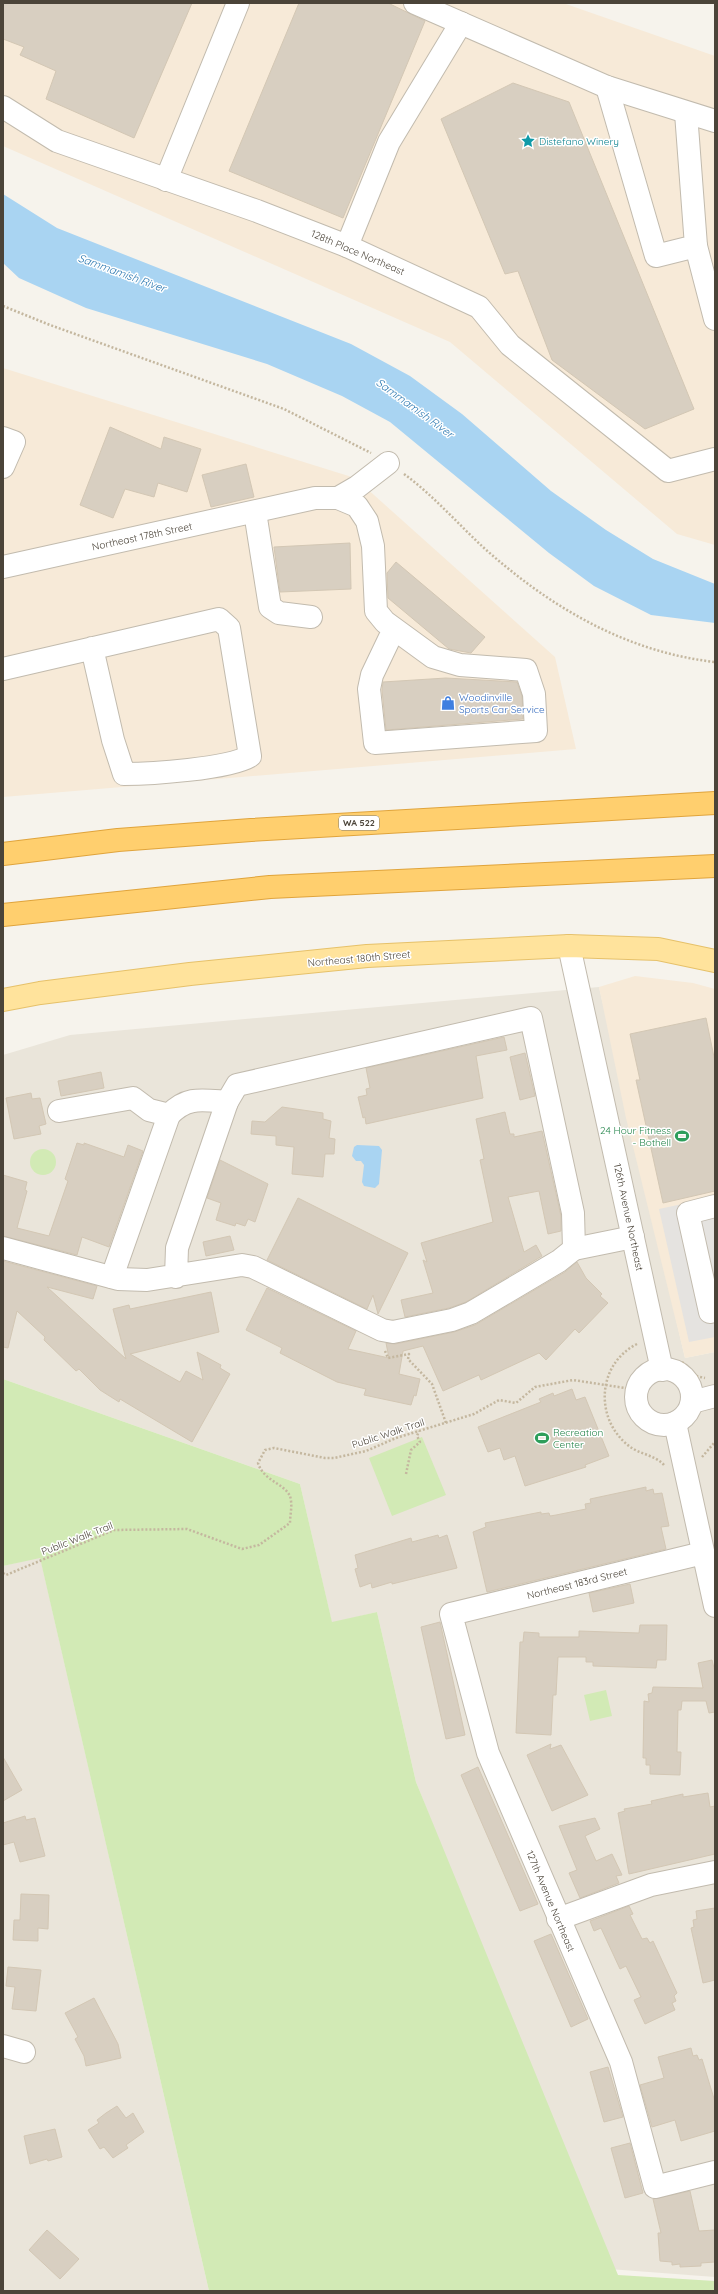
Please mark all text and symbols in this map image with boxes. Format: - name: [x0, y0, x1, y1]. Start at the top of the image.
- place icon: Distefano Winery: [520, 133, 536, 149]
- place label: Distefano Winery: [539, 135, 619, 148]
- street label: 128th Place Northeast: [309, 227, 407, 278]
- water label: Sammamish River: [76, 251, 169, 296]
- water label: Sammamish River: [374, 375, 458, 442]
- street label: Northeast 178th Street: [91, 519, 194, 553]
- place label: Woodinville Sports Car Service: [459, 691, 545, 716]
- shop icon: Woodinville Sports Car Service: [440, 695, 456, 711]
- road number: WA 522: [339, 816, 379, 830]
- street label: Northeast 180th Street: [307, 947, 412, 969]
- place label: 24 Hour Fitness - Bothell: [600, 1124, 671, 1149]
- sports icon: 24 Hour Fitness - Bothell: [674, 1128, 690, 1144]
- street label: 126th Avenue Northeast: [611, 1162, 646, 1273]
- street label: Public Walk Trail: [350, 1416, 426, 1451]
- place label: Recreation Center: [553, 1426, 603, 1451]
- sports icon: Recreation Center: [534, 1430, 550, 1446]
- street label: Public Walk Trail: [40, 1519, 115, 1558]
- street label: Northeast 183rd Street: [526, 1565, 629, 1602]
- street label: 127th Avenue Northeast: [523, 1848, 578, 1954]

